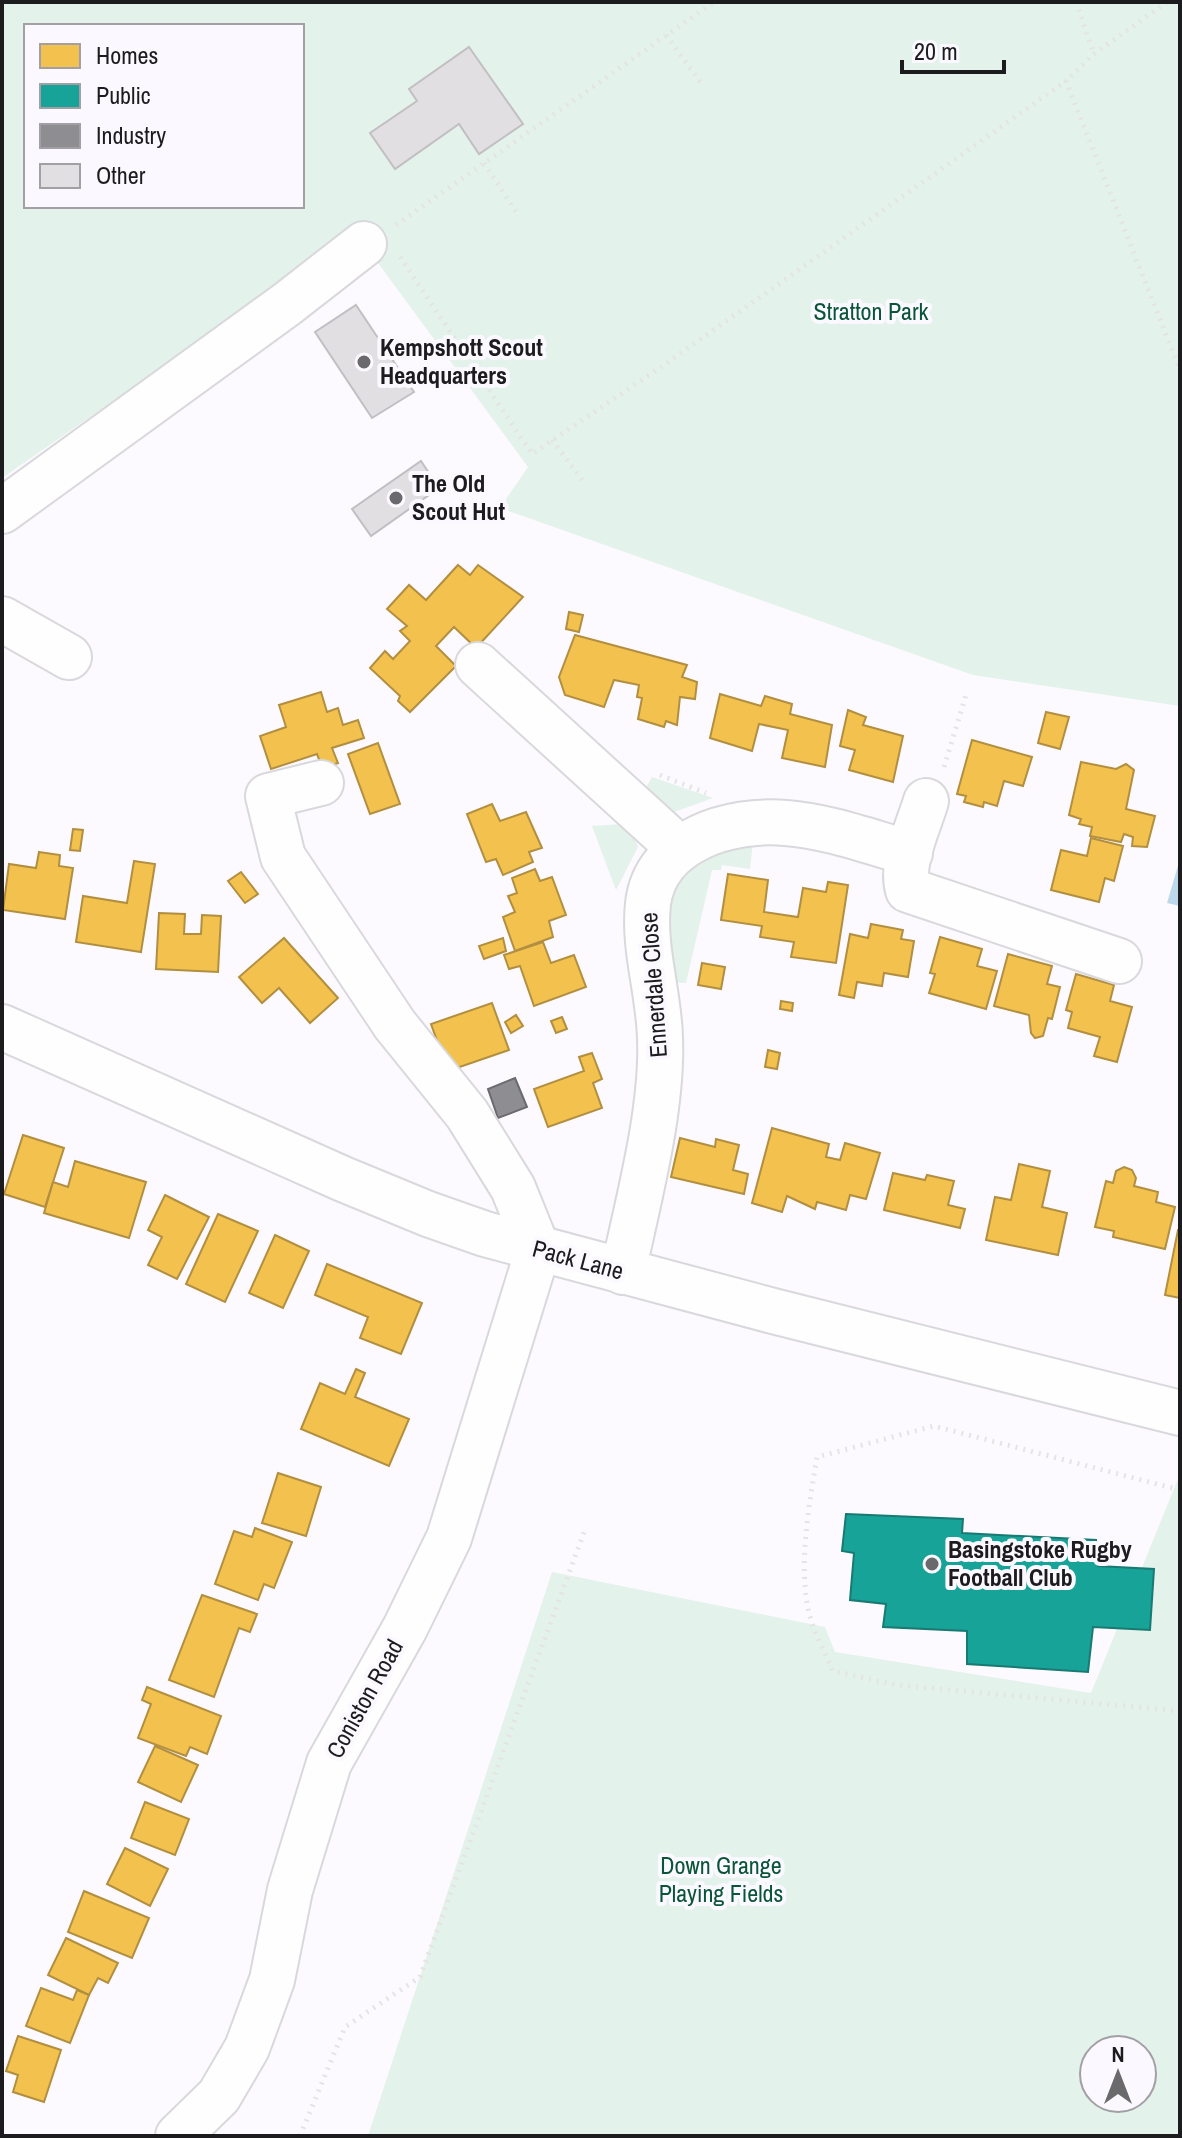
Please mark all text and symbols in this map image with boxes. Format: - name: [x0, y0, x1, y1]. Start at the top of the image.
- legend: [24, 24, 304, 208]
- scale bar: [902, 24, 1004, 74]
- text: 20 m: [914, 35, 958, 67]
- text: Homes: [96, 39, 158, 71]
- text: Public: [96, 79, 151, 111]
- text: Industry: [96, 119, 166, 151]
- text: Other: [96, 159, 146, 191]
- park label: Stratton Park: [814, 295, 929, 327]
- place label: Kempshott Scout Headquarters: [380, 331, 543, 391]
- marker: Kempshott Scout Headquarters: [355, 353, 373, 371]
- place label: The Old Scout Hut: [412, 467, 505, 527]
- marker: The Old Scout Hut: [387, 489, 405, 507]
- street label: Ennerdale Close: [632, 911, 674, 1059]
- street label: Pack Lane: [529, 1232, 627, 1287]
- place label: Basingstoke Rugby Football Club: [948, 1533, 1132, 1593]
- marker: Basingstoke Rugby Football Club: [923, 1555, 941, 1573]
- street label: Coniston Road: [318, 1633, 410, 1764]
- park label: Down Grange Playing Fields: [659, 1849, 783, 1909]
- north arrow: [1078, 2034, 1158, 2114]
- text: N: [1111, 2039, 1125, 2069]

